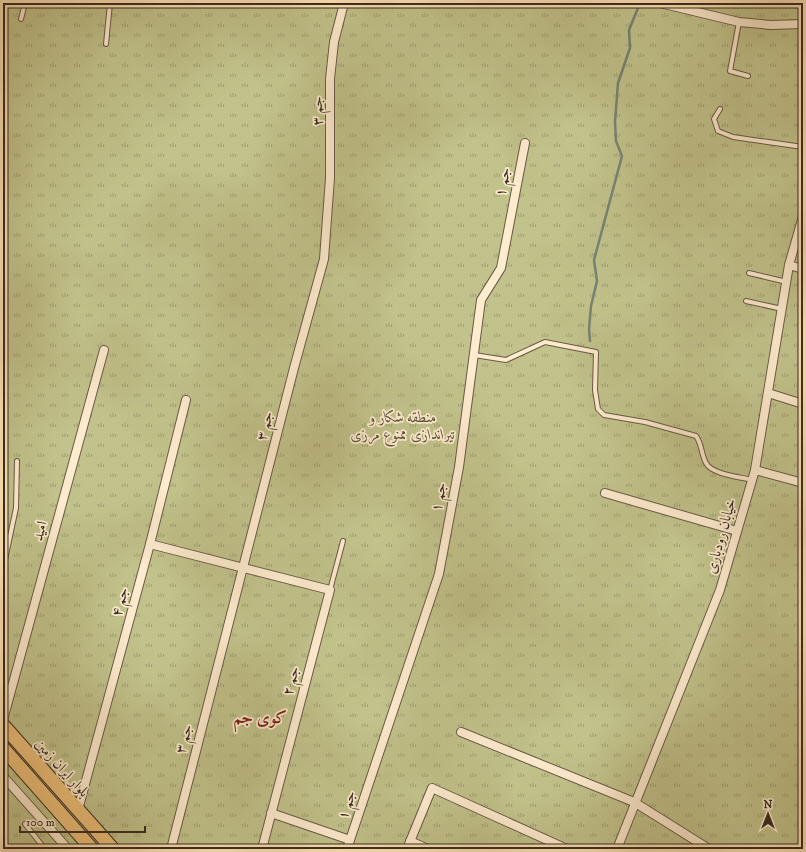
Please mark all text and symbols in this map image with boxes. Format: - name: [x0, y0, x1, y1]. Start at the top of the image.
- street label: جم ۳: [308, 96, 331, 126]
- street label: جم ۱: [491, 166, 519, 199]
- park label: منطقه شکار و تیراندازی ممنوع مرزی: [351, 408, 455, 447]
- street label: جم ۳: [252, 409, 282, 444]
- street label: جم ۱: [427, 481, 455, 514]
- street label: خیابان رودباری: [701, 496, 741, 576]
- street label: امید: [28, 519, 52, 543]
- street label: جم ۴: [107, 585, 137, 620]
- street label: جم ۲: [278, 664, 308, 699]
- district label: کوی جم: [233, 707, 287, 733]
- street label: جم ۳: [171, 722, 201, 757]
- street label: بلوار ایران زمین: [31, 735, 93, 801]
- street label: جم ۱: [333, 788, 364, 823]
- north arrow: [748, 794, 788, 834]
- text: N: [763, 798, 773, 812]
- scale bar: [20, 808, 145, 834]
- text: 100 m: [26, 815, 55, 830]

